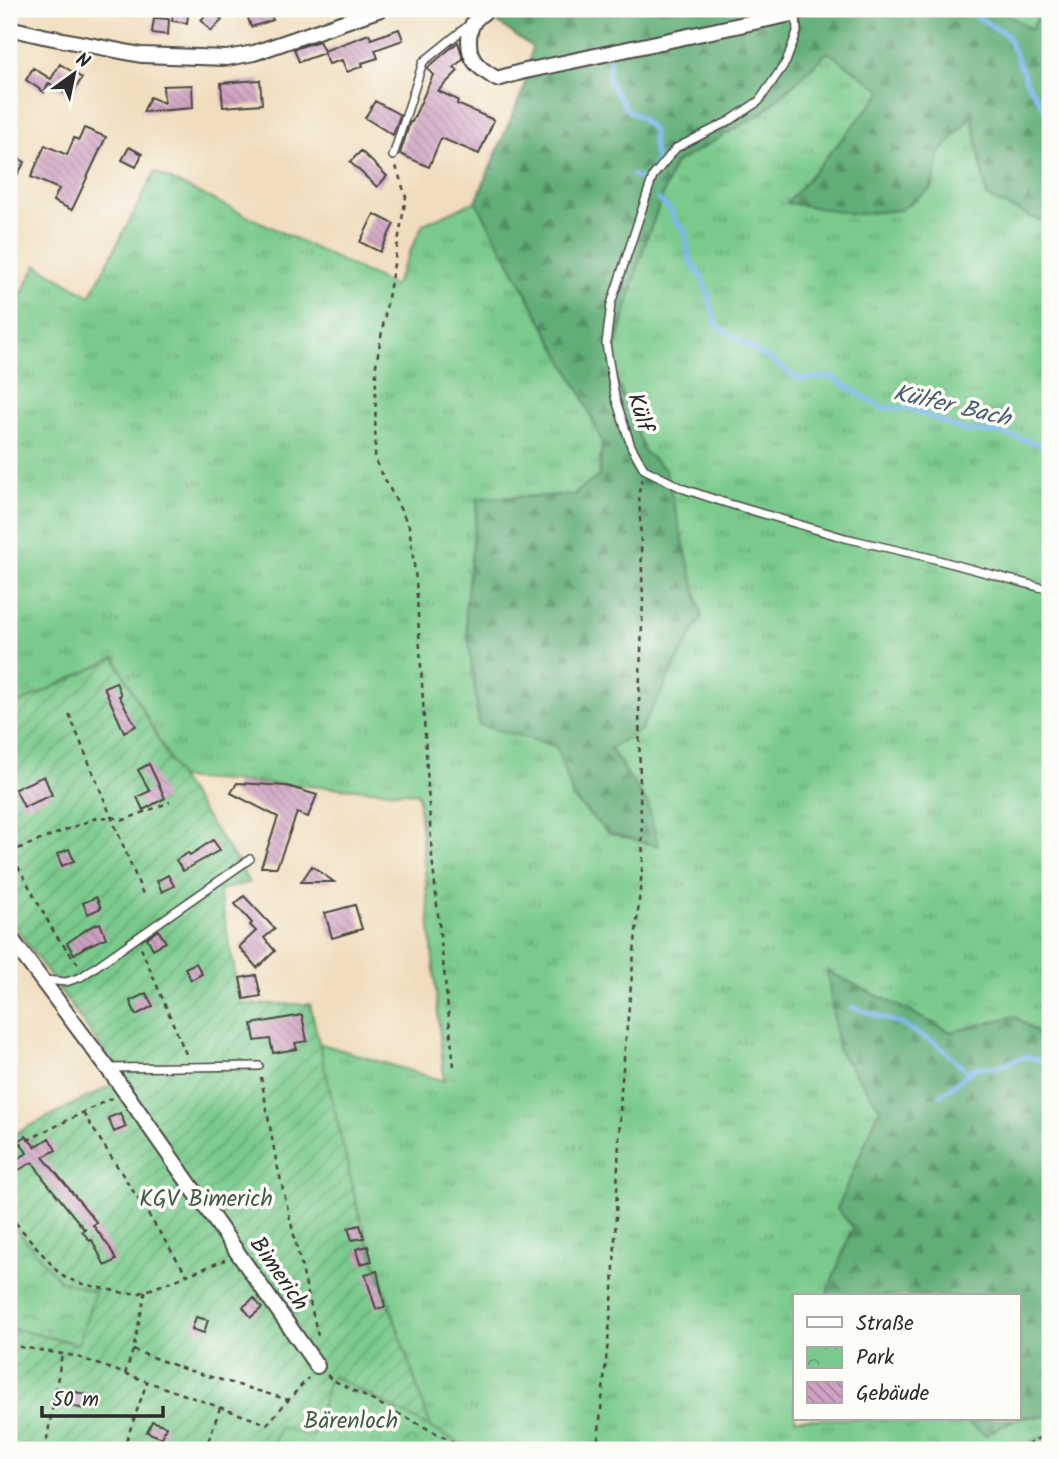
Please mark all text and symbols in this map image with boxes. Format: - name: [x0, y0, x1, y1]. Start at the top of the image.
- north arrow: [38, 38, 108, 108]
- text: N: [69, 46, 95, 77]
- water label: Külfer Bach: [889, 374, 1016, 439]
- street label: Külf: [616, 389, 663, 439]
- park label: KGV Bimerich: [139, 1182, 273, 1218]
- street label: Bimerich: [239, 1229, 317, 1319]
- legend: [793, 1294, 1020, 1420]
- text: Straße: [856, 1308, 914, 1341]
- text: Park: [856, 1342, 894, 1375]
- scale bar: [42, 1375, 163, 1419]
- text: Gebäude: [856, 1378, 930, 1411]
- text: 50 m: [52, 1384, 99, 1417]
- park label: Bärenloch: [304, 1404, 398, 1440]

